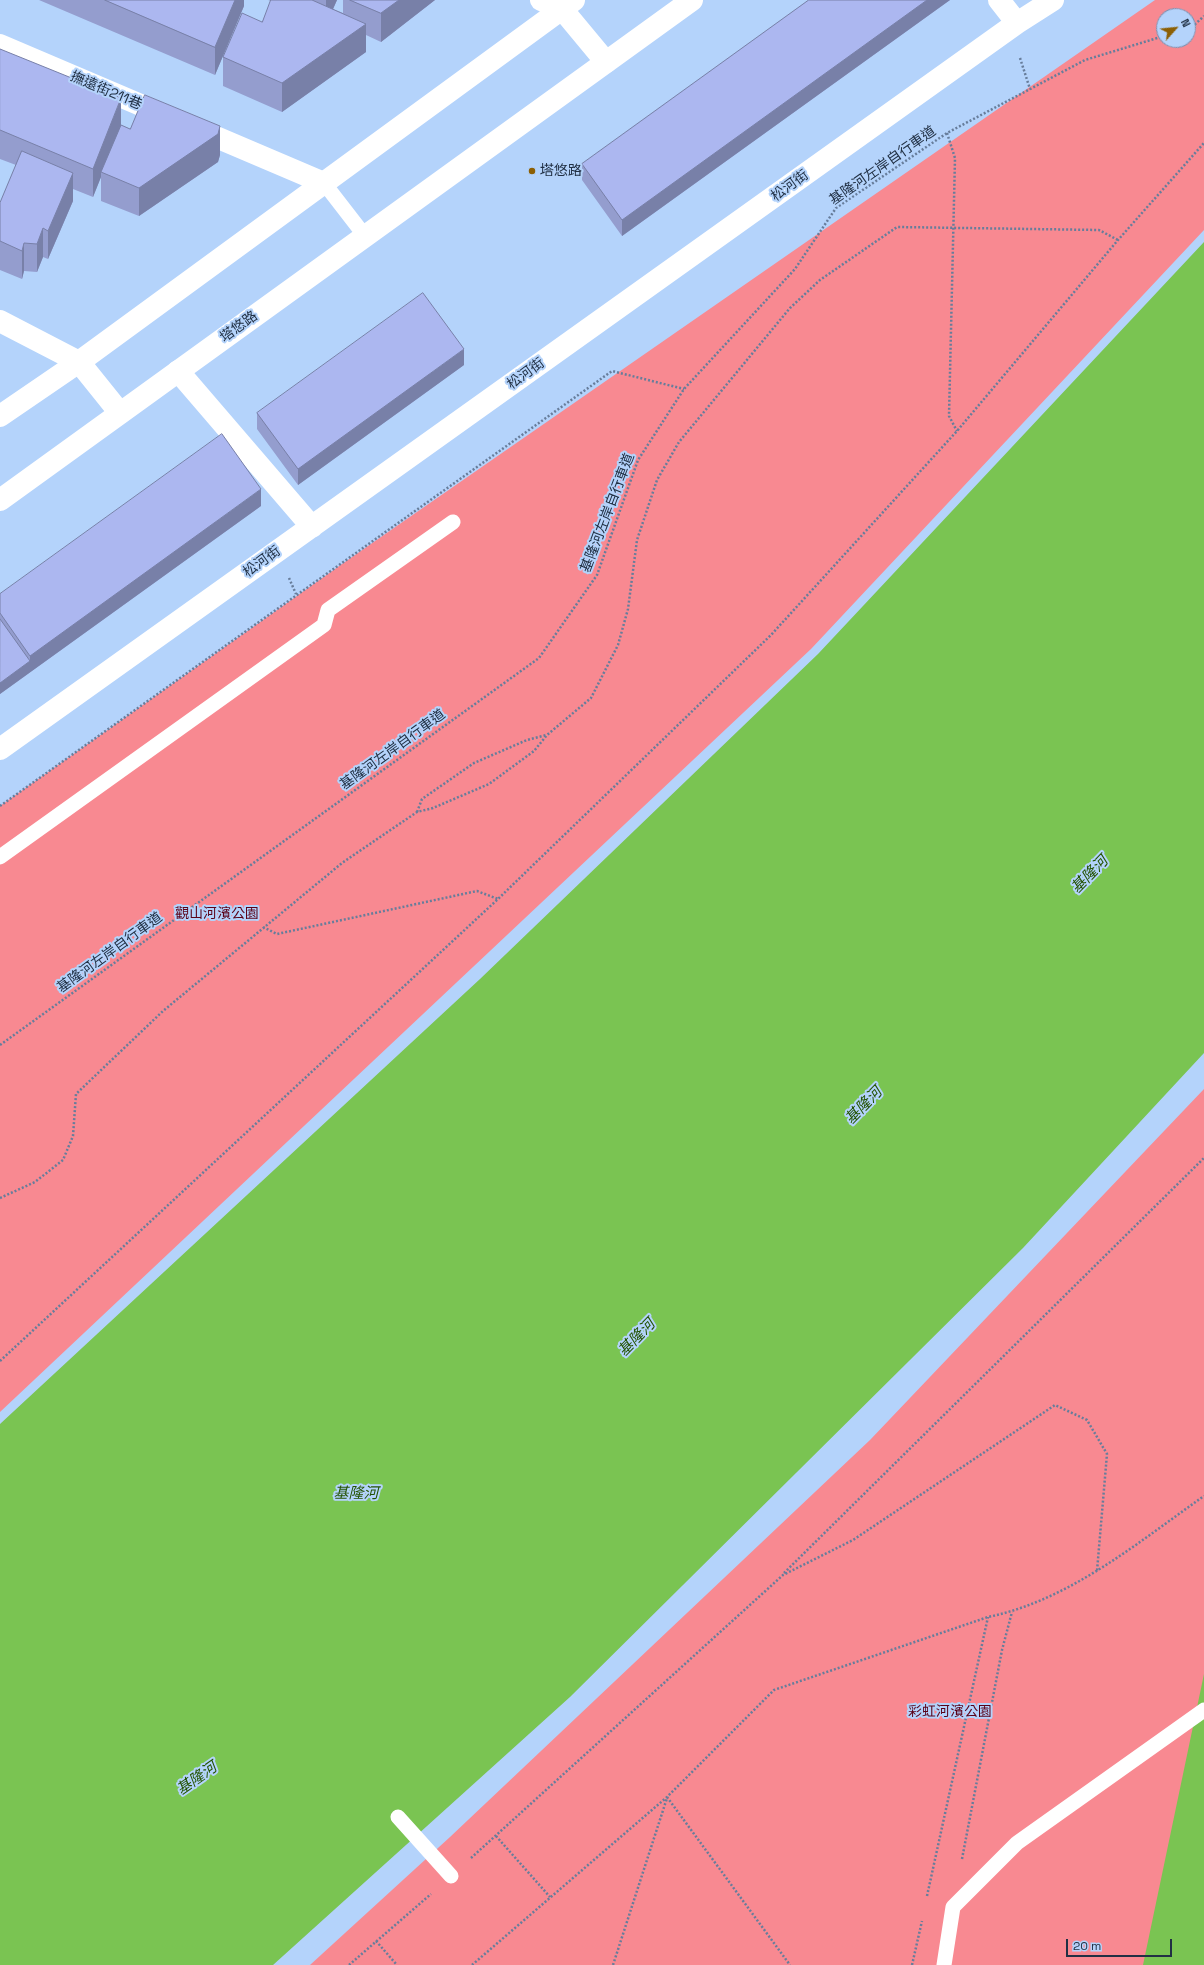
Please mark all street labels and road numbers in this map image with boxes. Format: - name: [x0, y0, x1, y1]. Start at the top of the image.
- street label: 撫遠街211巷: [68, 68, 144, 114]
- street label: 基隆河左岸自行車道: [827, 123, 939, 209]
- street label: 松河街: [768, 167, 812, 205]
- street label: 塔悠路: [217, 308, 261, 346]
- street label: 松河街: [504, 355, 548, 393]
- street label: 基隆河左岸自行車道: [578, 451, 638, 575]
- street label: 松河街: [240, 543, 284, 581]
- street label: 基隆河左岸自行車道: [337, 706, 449, 794]
- street label: 基隆河左岸自行車道: [54, 909, 166, 997]

